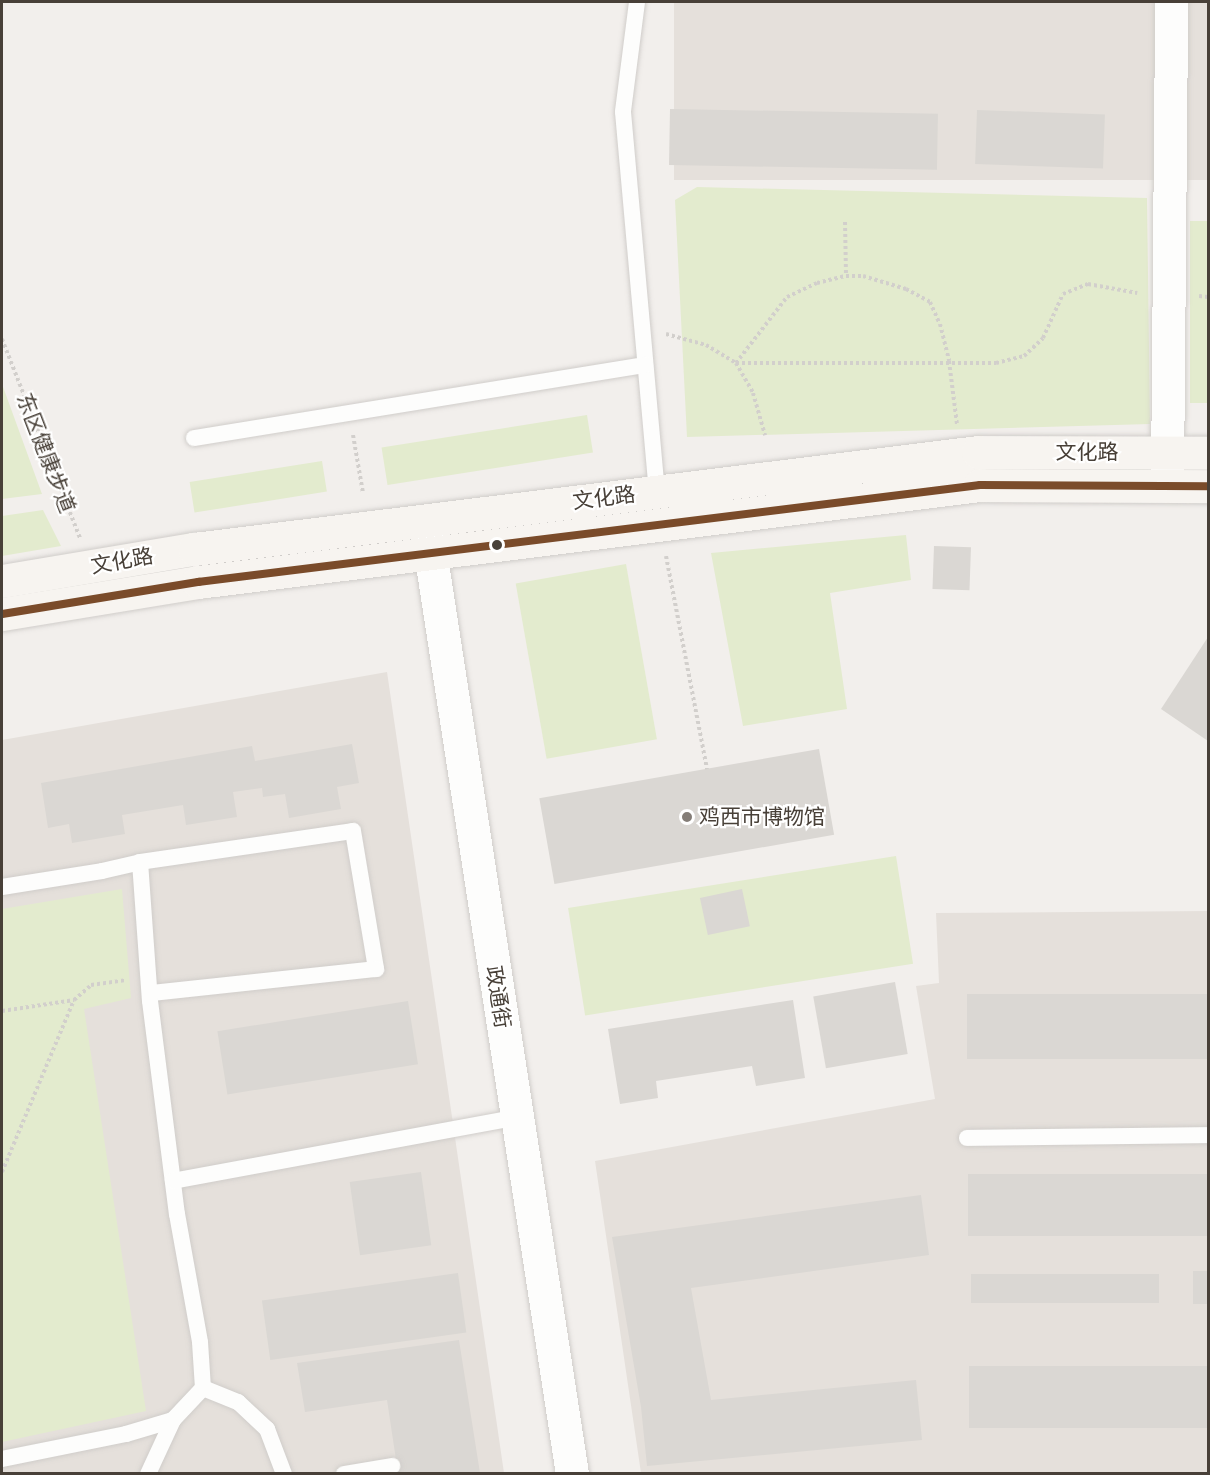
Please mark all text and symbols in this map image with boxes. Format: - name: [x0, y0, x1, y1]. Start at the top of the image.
- street label: 东区健康步道: [12, 390, 80, 516]
- street label: 文化路: [1056, 439, 1118, 465]
- street label: 文化路: [571, 482, 637, 514]
- unlabelled marker: [491, 539, 503, 551]
- street label: 文化路: [89, 543, 155, 579]
- place label: 鸡西市博物馆: [699, 804, 825, 830]
- marker: 鸡西市博物馆: [680, 810, 694, 824]
- street label: 政通街: [481, 964, 515, 1030]

